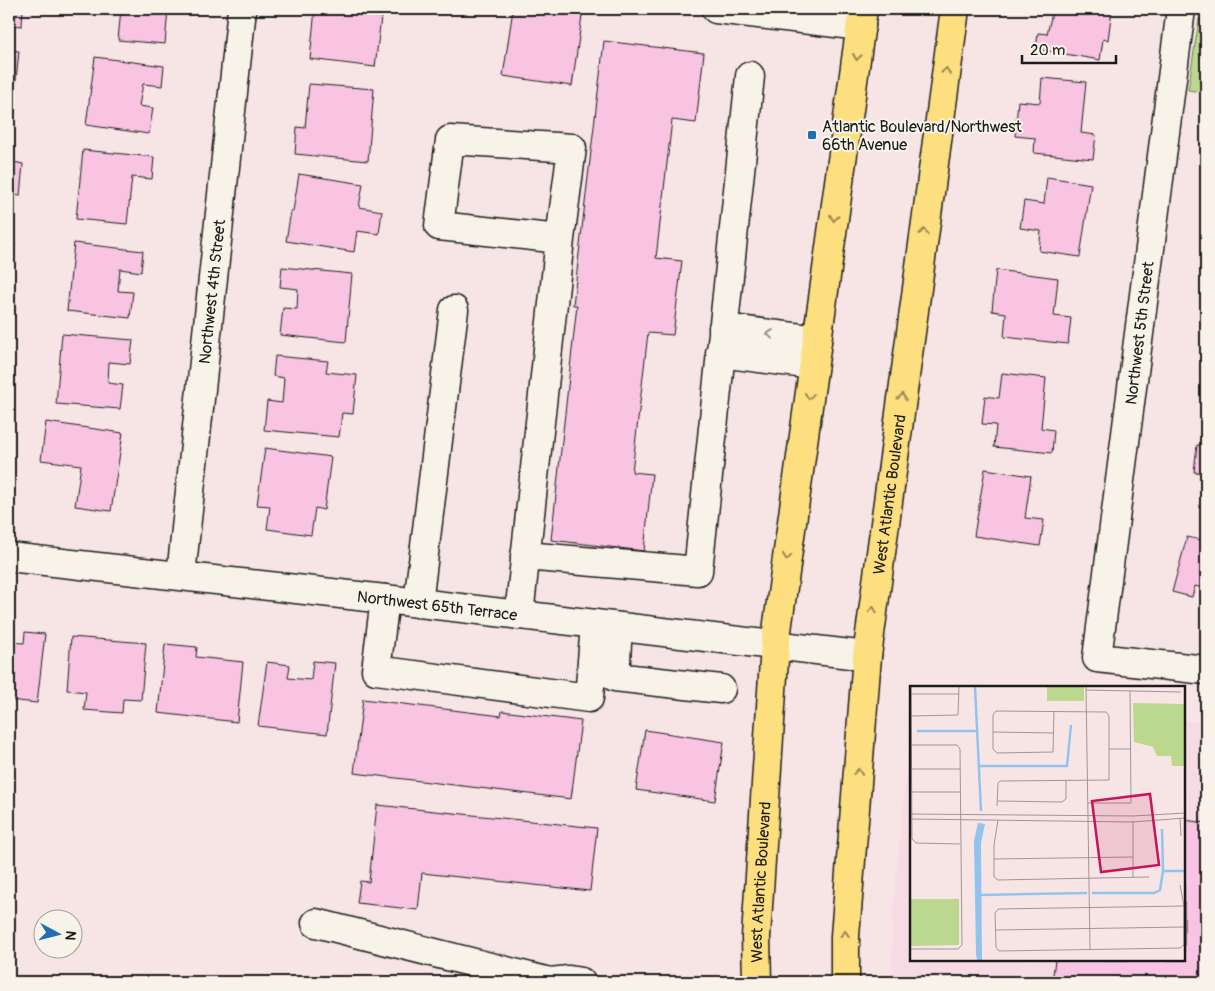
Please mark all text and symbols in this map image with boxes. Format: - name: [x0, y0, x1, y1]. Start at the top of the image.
- scale bar: [1022, 32, 1116, 64]
- text: 20 m: [1030, 41, 1065, 60]
- one-way arrow: [852, 53, 862, 61]
- one-way arrow: [940, 67, 951, 75]
- place label: Atlantic Boulevard/Northwest 66th Avenue: [822, 117, 1022, 155]
- marker: Atlantic Boulevard/Northwest 66th Avenue: [806, 129, 818, 141]
- one-way arrow: [829, 214, 840, 222]
- street label: Northwest 4th Street: [195, 218, 230, 365]
- one-way arrow: [918, 228, 929, 236]
- street label: Northwest 5th Street: [1121, 260, 1159, 406]
- one-way arrow: [766, 329, 774, 340]
- one-way arrow: [896, 392, 907, 400]
- one-way arrow: [804, 393, 815, 401]
- street label: West Atlantic Boulevard: [869, 413, 911, 576]
- one-way arrow: [782, 554, 793, 562]
- street label: Northwest 65th Terrace: [356, 587, 518, 626]
- one-way arrow: [867, 605, 878, 613]
- inset map: [910, 686, 1185, 961]
- one-way arrow: [852, 767, 863, 775]
- street label: West Atlantic Boulevard: [747, 801, 776, 963]
- north arrow: [32, 908, 82, 958]
- one-way arrow: [840, 929, 850, 937]
- text: N: [61, 930, 79, 941]

